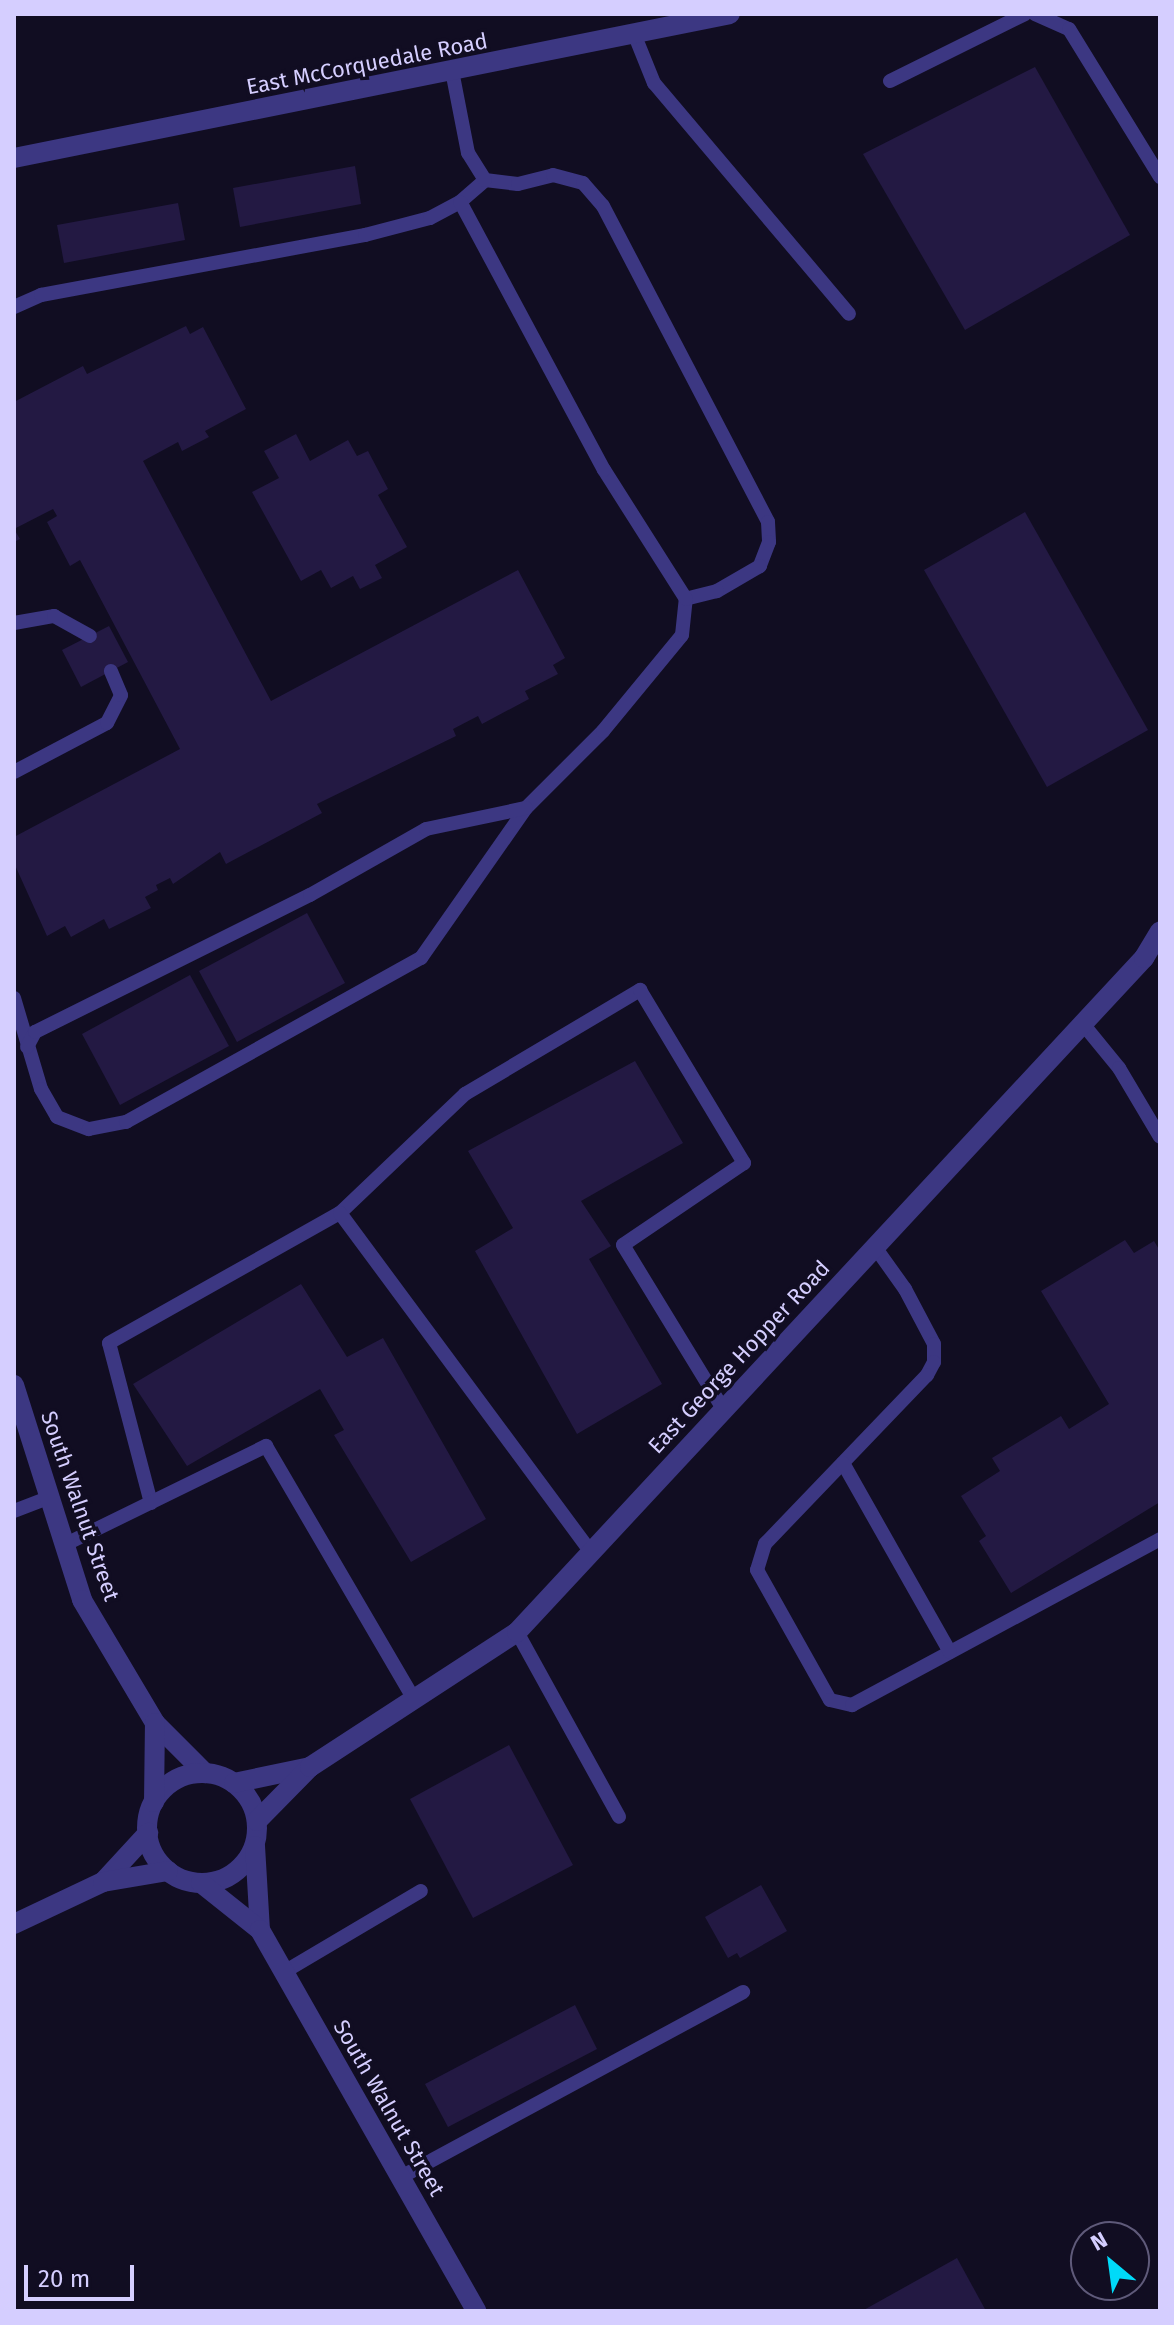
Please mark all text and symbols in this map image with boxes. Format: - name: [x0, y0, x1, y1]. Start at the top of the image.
- street label: East McCorquedale Road: [244, 28, 490, 100]
- street label: East George Hopper Road: [643, 1255, 835, 1459]
- street label: South Walnut Street: [35, 1408, 125, 1604]
- street label: South Walnut Street: [328, 2015, 450, 2201]
- north arrow: [1070, 2221, 1150, 2301]
- text: N: [1086, 2226, 1112, 2257]
- scale bar: [28, 2249, 138, 2299]
- text: 20 m: [38, 2265, 90, 2293]

